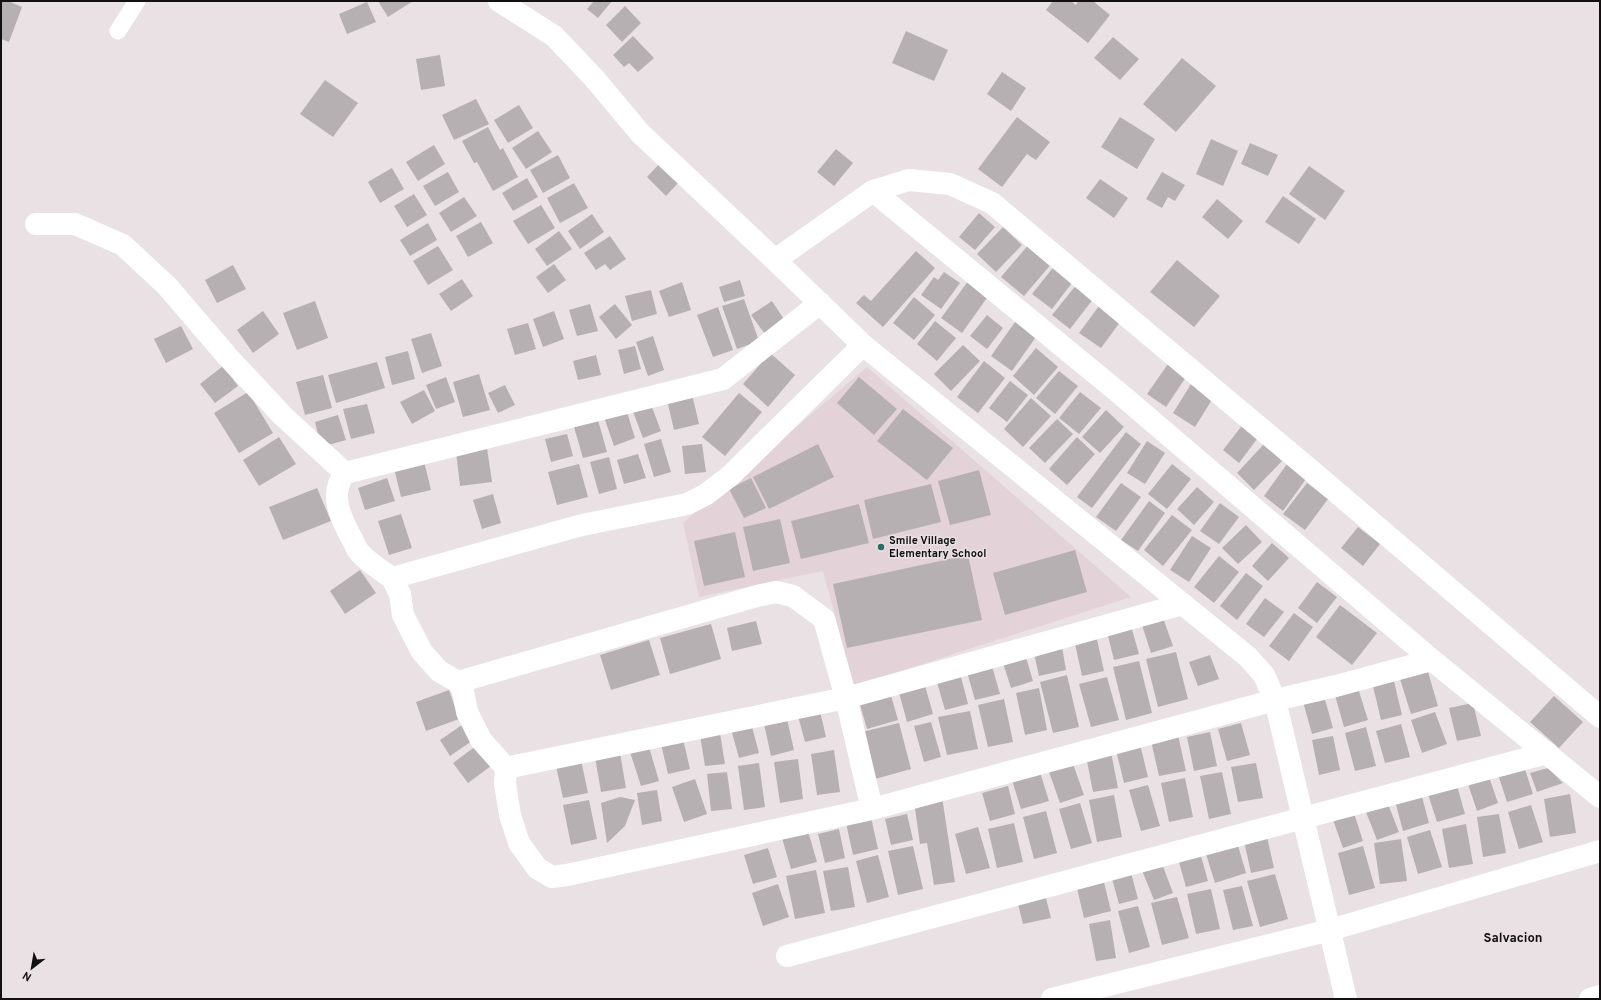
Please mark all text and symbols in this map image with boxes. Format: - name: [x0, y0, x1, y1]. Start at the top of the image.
- place label: Smile Village Elementary School: [889, 534, 986, 561]
- marker: Smile Village Elementary School: [876, 542, 886, 552]
- district label: Salvacion: [1484, 931, 1542, 947]
- north arrow: [12, 948, 52, 988]
- text: N: [20, 968, 34, 984]

